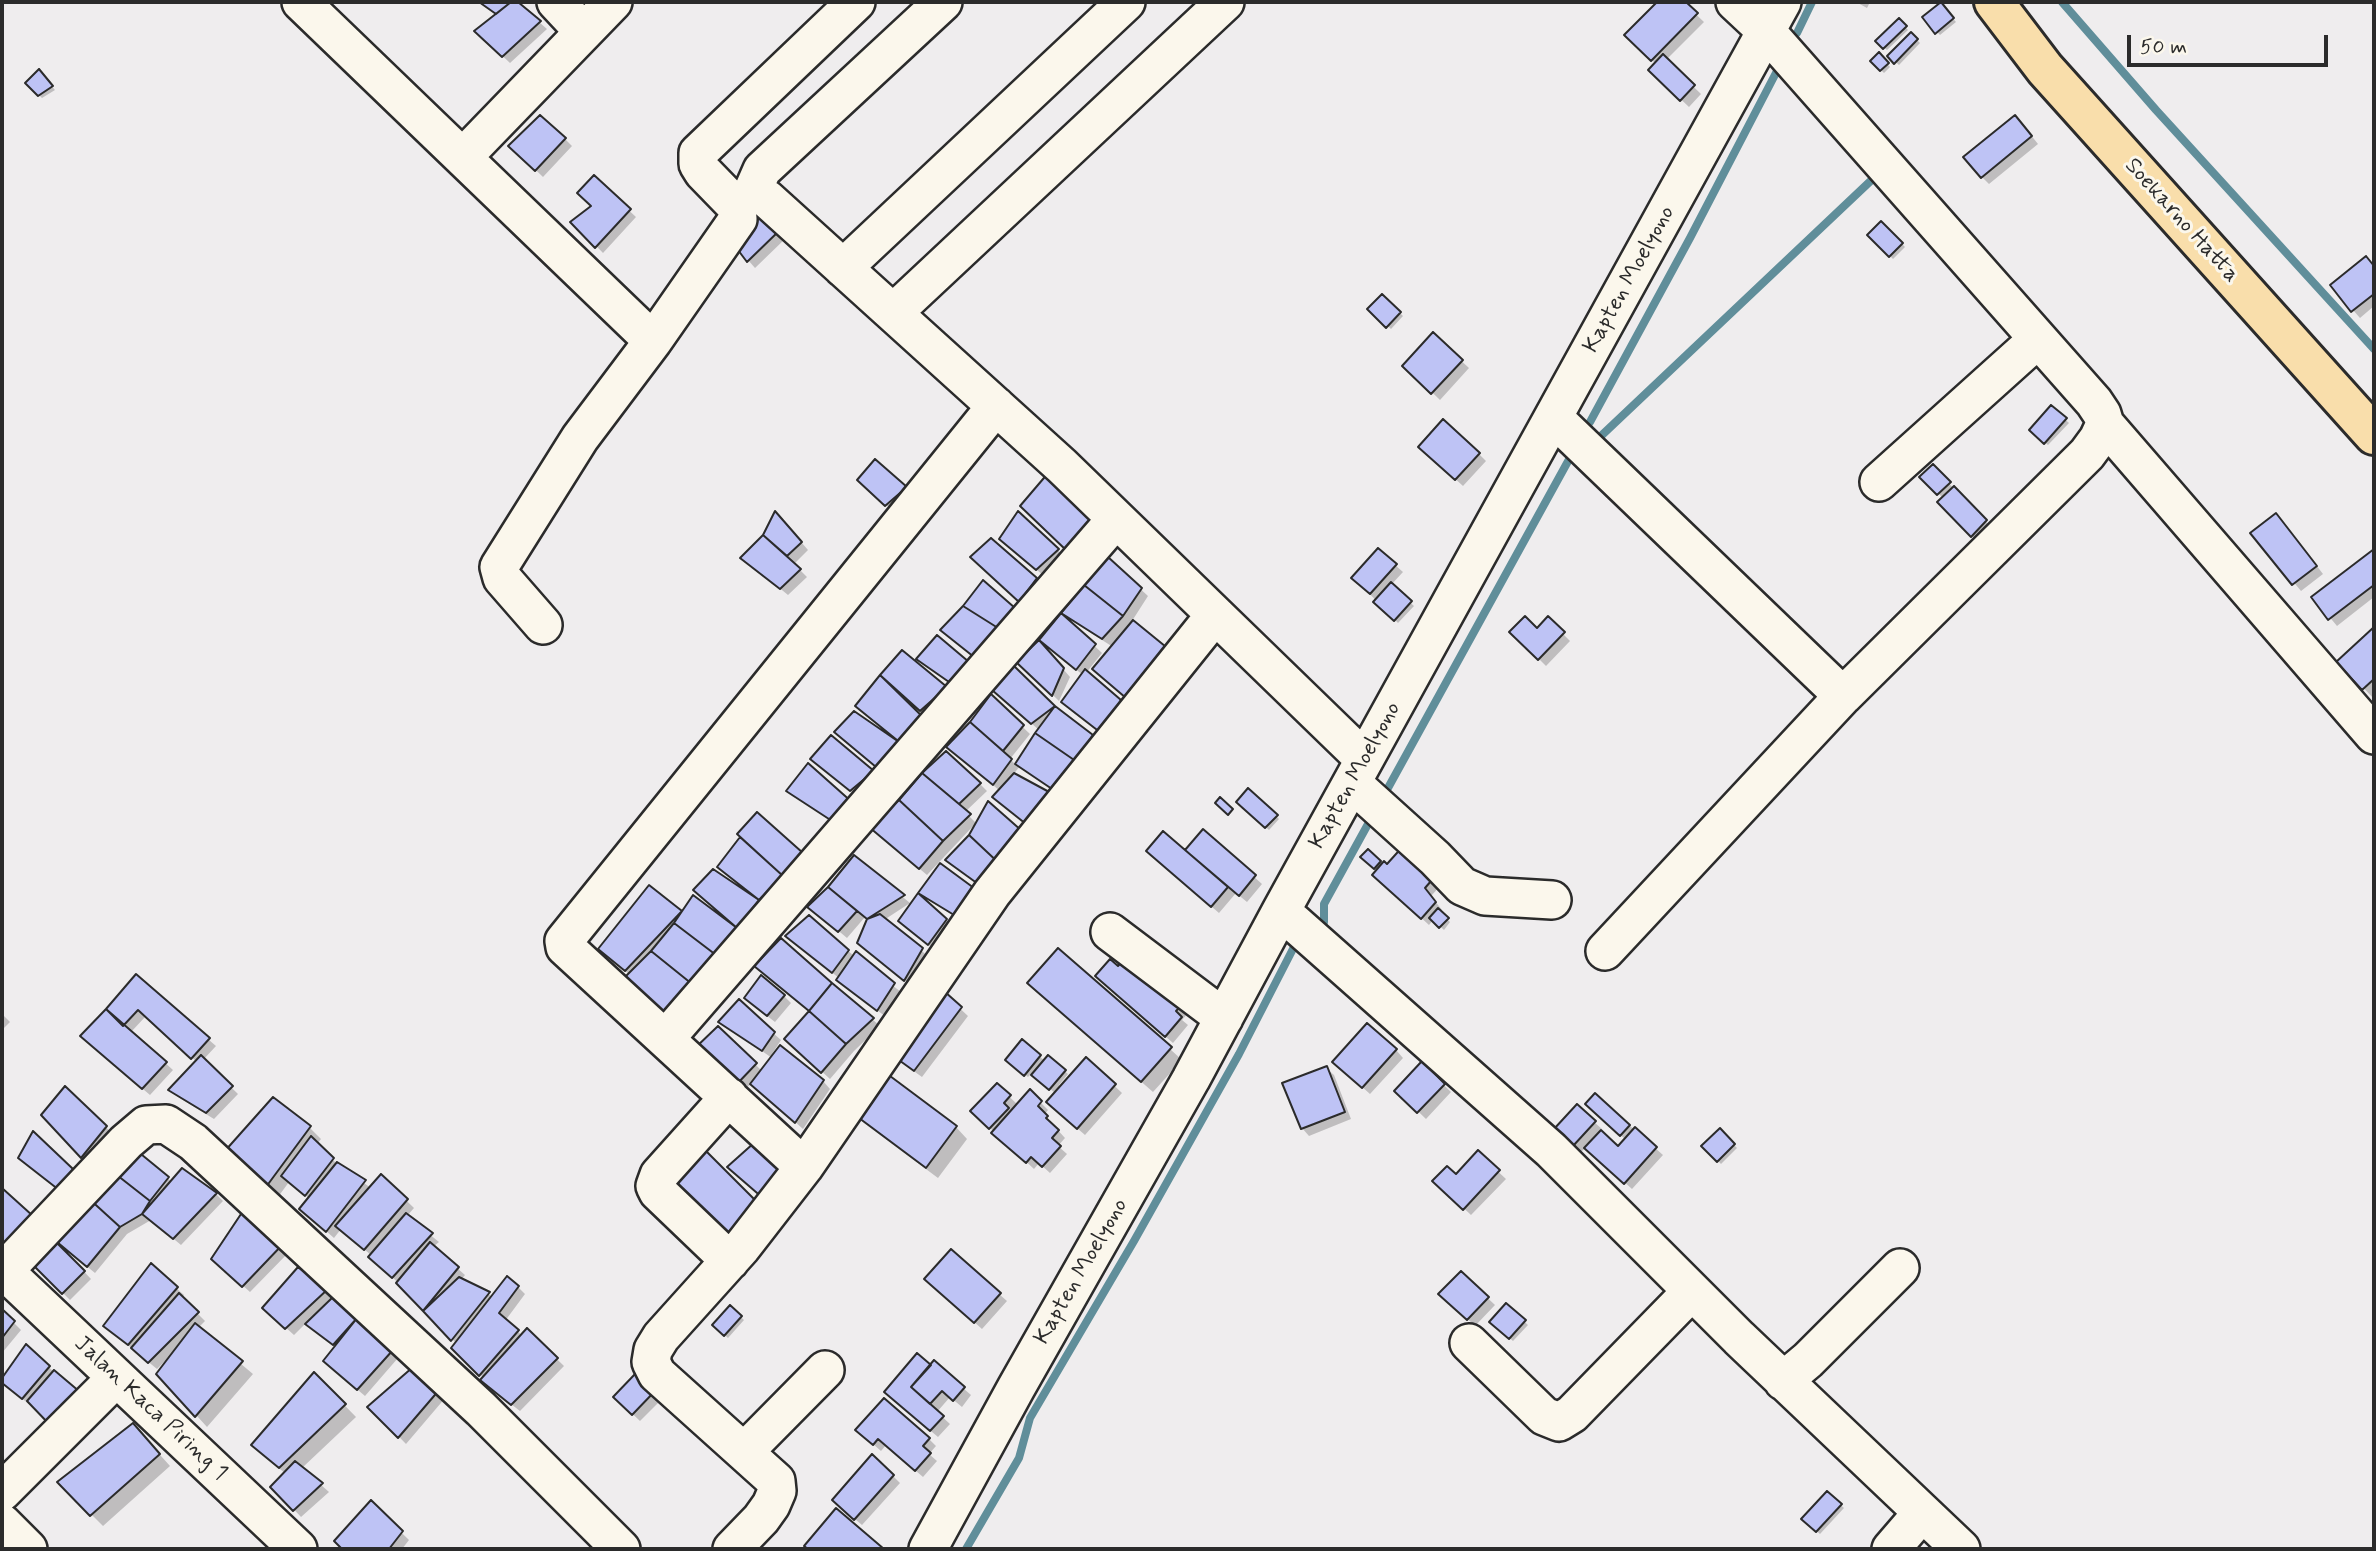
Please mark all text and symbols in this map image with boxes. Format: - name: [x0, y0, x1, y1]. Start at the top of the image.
- scale bar: [2131, 21, 2332, 65]
- text: 50 m: [2140, 33, 2187, 61]
- street label: Soekarno Hatta: [2118, 153, 2244, 289]
- street label: Kapten Moelyono: [1578, 202, 1682, 358]
- street label: Kapten Moelyono: [1304, 698, 1408, 854]
- street label: Kapten Moelyono: [1029, 1194, 1135, 1350]
- street label: Jalan Kaca Piring 1: [68, 1331, 232, 1487]

